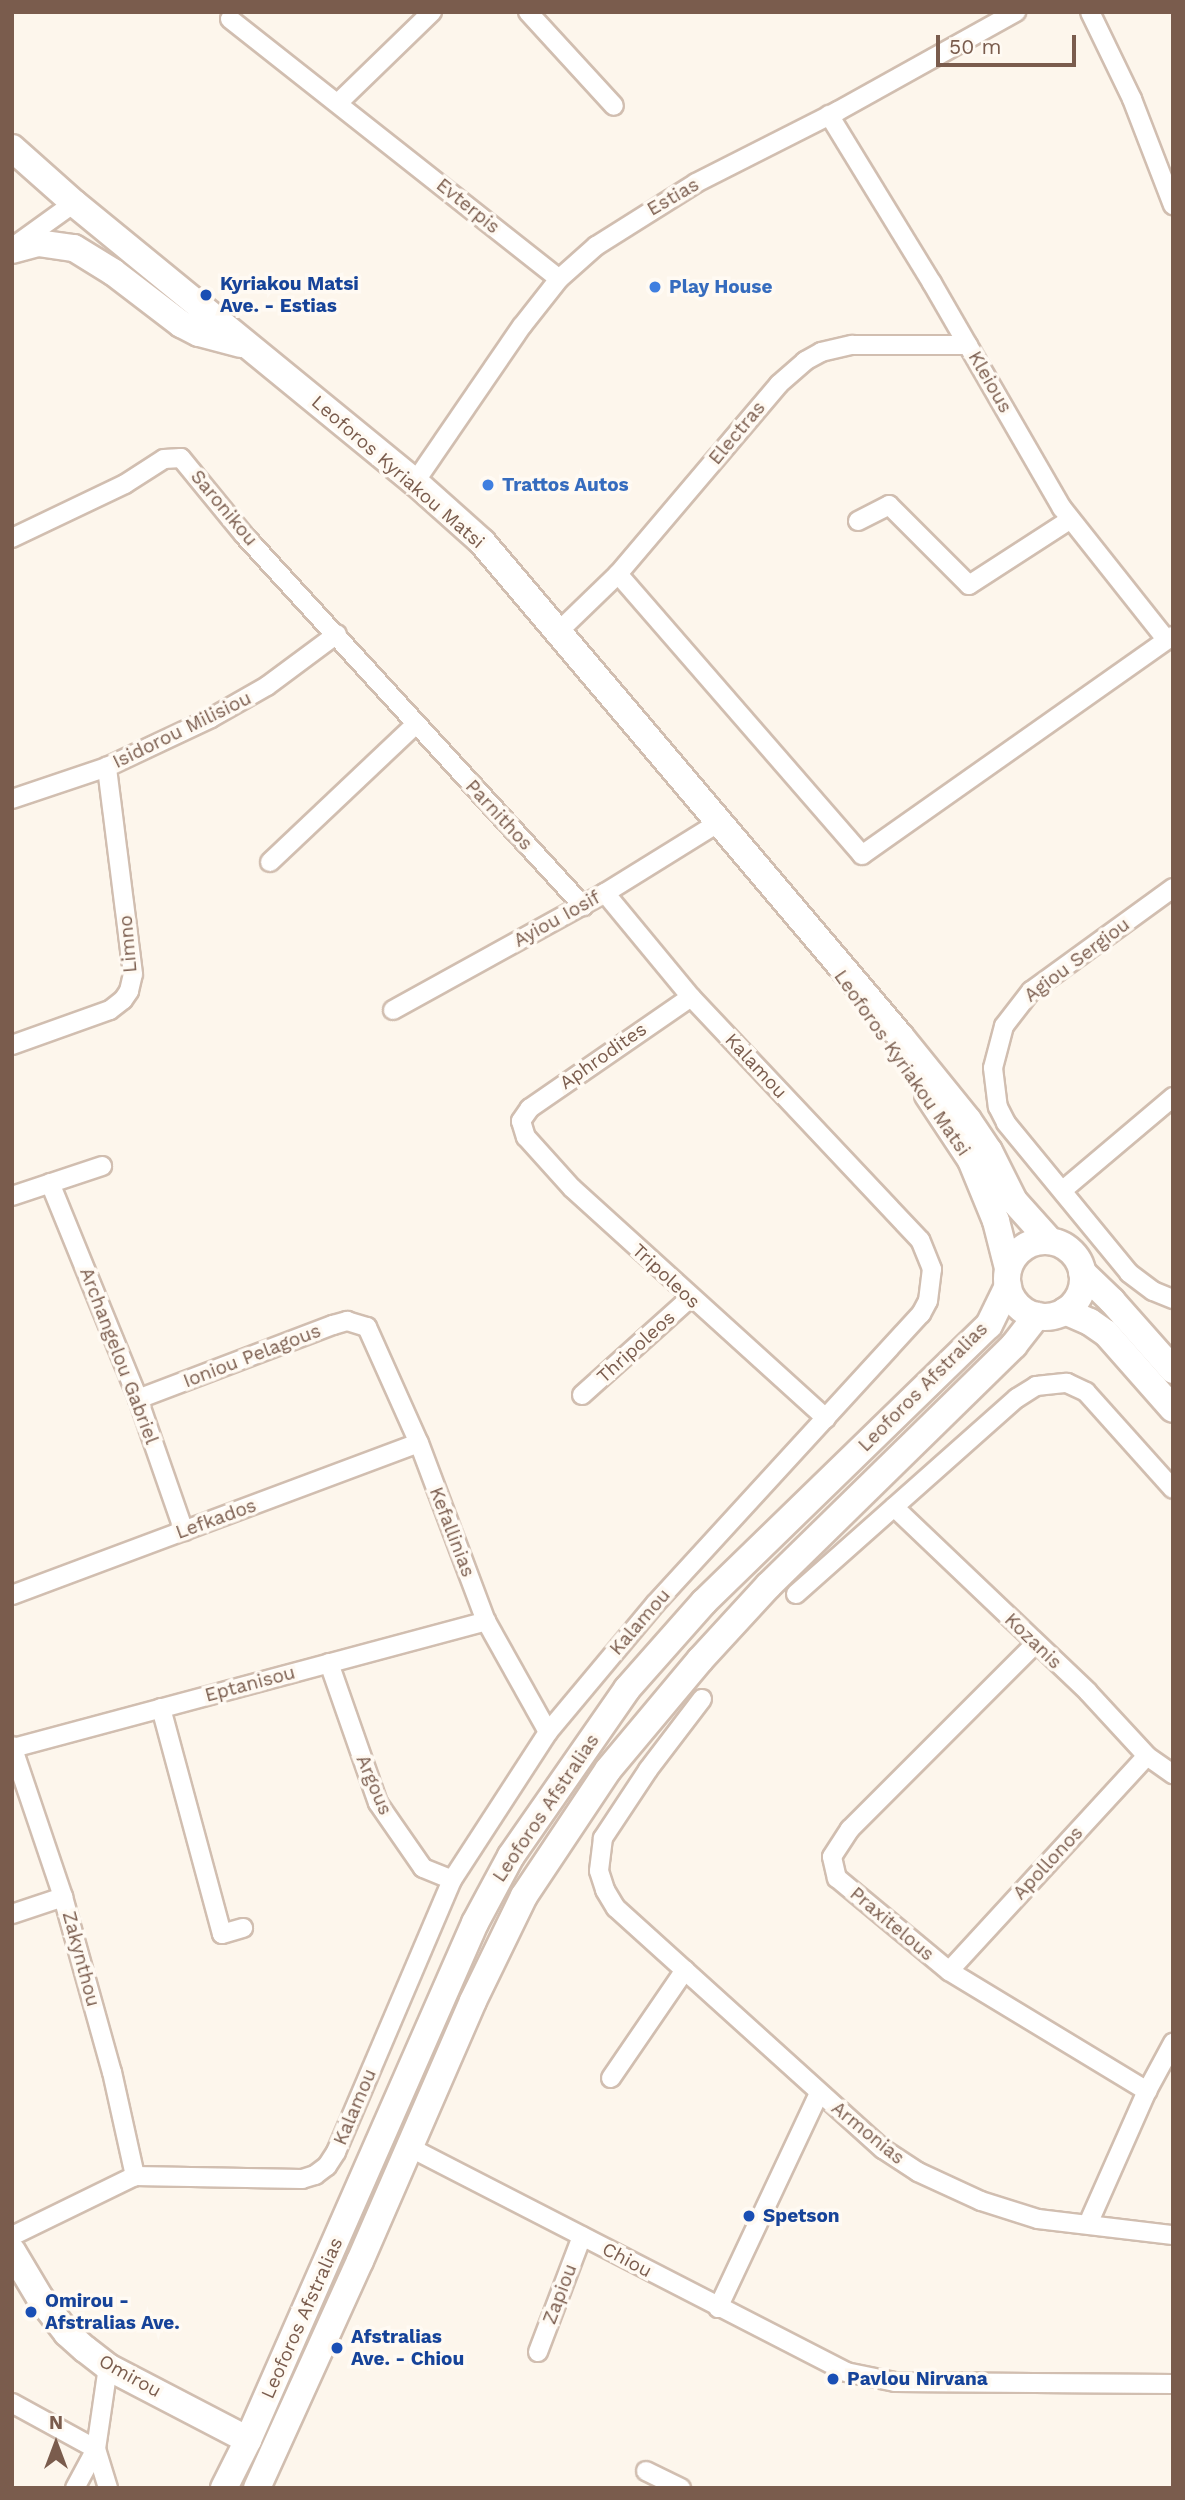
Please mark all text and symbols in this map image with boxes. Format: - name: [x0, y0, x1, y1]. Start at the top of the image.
- scale bar: [940, 21, 1080, 65]
- text: 50 m: [949, 34, 1001, 59]
- street label: Estias: [643, 173, 703, 221]
- street label: Evterpis: [432, 174, 504, 238]
- place label: Kyriakou Matsi Ave. - Estias: [220, 273, 359, 317]
- place label: Play House: [669, 276, 773, 298]
- marker: Play House: [647, 279, 663, 295]
- marker: Kyriakou Matsi Ave. - Estias: [198, 287, 214, 303]
- street label: Kleious: [963, 347, 1017, 417]
- street label: Leoforos Kyriakou Matsi: [307, 391, 489, 553]
- street label: Electras: [704, 397, 770, 469]
- street label: Saronikou: [186, 465, 262, 551]
- place label: Trattos Autos: [502, 474, 629, 496]
- marker: Trattos Autos: [480, 477, 496, 493]
- street label: Isidorou Milisiou: [109, 687, 255, 773]
- street label: Parnithos: [461, 775, 537, 855]
- street label: Ayiou Iosif: [510, 886, 604, 952]
- street label: Agiou Sergiou: [1020, 913, 1134, 1007]
- street label: Limno: [114, 914, 142, 974]
- street label: Leoforos Kyriakou Matsi: [829, 966, 975, 1160]
- street label: Aphrodites: [555, 1018, 651, 1094]
- street label: Kalamou: [720, 1029, 792, 1103]
- street label: Tripoleos: [627, 1239, 705, 1313]
- street label: Archangelou Gabriel: [75, 1264, 163, 1448]
- street label: Thripoleos: [592, 1306, 680, 1388]
- street label: Leoforos Afstralias: [853, 1317, 993, 1457]
- street label: Ioniou Pelagous: [180, 1319, 324, 1393]
- street label: Kefallinias: [424, 1484, 480, 1580]
- street label: Lefkados: [173, 1494, 259, 1544]
- street label: Kalamou: [605, 1584, 675, 1660]
- street label: Kozanis: [1000, 1608, 1066, 1674]
- street label: Eptanisou: [202, 1661, 298, 1707]
- street label: Leoforos Afstralias: [488, 1729, 604, 1887]
- street label: Argous: [351, 1752, 397, 1818]
- street label: Apollonos: [1008, 1822, 1088, 1904]
- street label: Praxitelous: [845, 1882, 939, 1966]
- street label: Zakynthou: [57, 1909, 105, 2009]
- street label: Kalamou: [329, 2065, 381, 2149]
- street label: Armonias: [827, 2097, 909, 2169]
- place label: Spetson: [763, 2205, 840, 2227]
- marker: Spetson: [741, 2208, 757, 2224]
- street label: Leoforos Afstralias: [256, 2234, 348, 2402]
- street label: Chiou: [598, 2237, 656, 2283]
- street label: Zapiou: [538, 2261, 582, 2327]
- place label: Omirou - Afstralias Ave.: [45, 2290, 180, 2334]
- marker: Omirou - Afstralias Ave.: [23, 2304, 39, 2320]
- place label: Afstralias Ave. - Chiou: [351, 2326, 464, 2370]
- marker: Afstralias Ave. - Chiou: [329, 2340, 345, 2356]
- street label: Omirou: [95, 2350, 165, 2402]
- place label: Pavlou Nirvana: [847, 2368, 988, 2390]
- marker: Pavlou Nirvana: [825, 2371, 841, 2387]
- north arrow: [21, 2409, 91, 2479]
- text: N: [49, 2411, 63, 2434]

